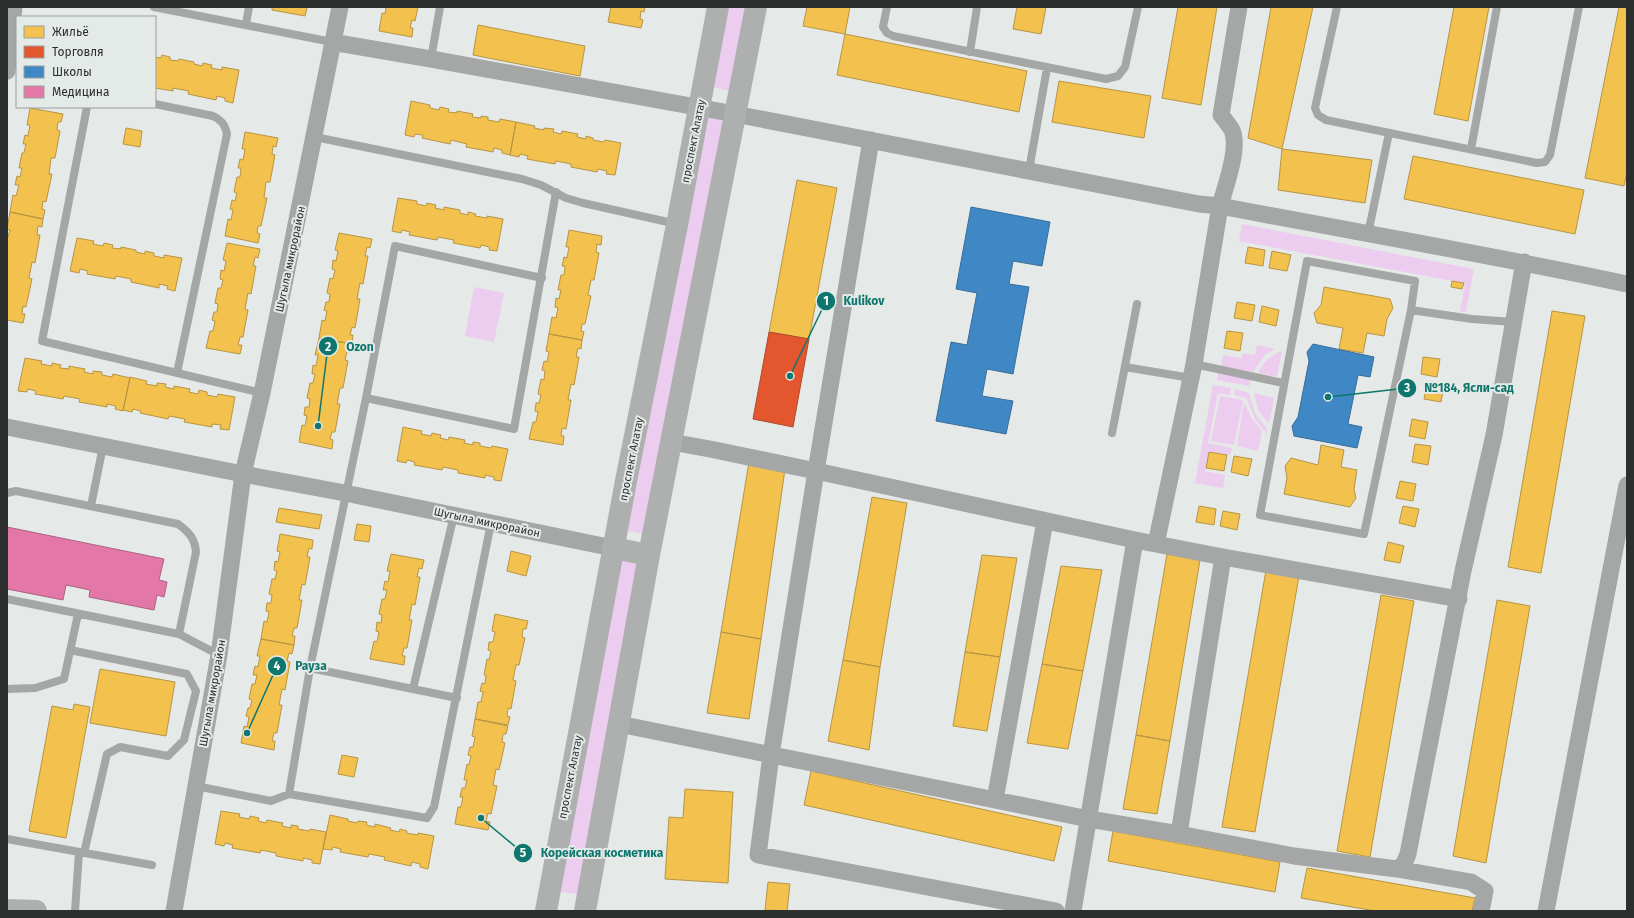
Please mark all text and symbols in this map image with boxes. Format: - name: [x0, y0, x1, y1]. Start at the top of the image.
- legend: [16, 16, 156, 108]
- text: Жильё: [52, 25, 89, 39]
- text: Торговля: [52, 45, 104, 59]
- text: Школы: [52, 65, 92, 79]
- text: Медицина: [52, 85, 110, 99]
- street label: проспект Алатау: [679, 98, 708, 184]
- street label: Шугыла микрорайон: [273, 205, 308, 313]
- callout: Kulikov: [816, 289, 893, 313]
- text: 1: [823, 294, 829, 308]
- text: Kulikov: [844, 294, 885, 308]
- callout: Ozon: [318, 334, 382, 358]
- text: 2: [325, 340, 331, 354]
- text: Ozon: [346, 340, 374, 354]
- callout: №184, Ясли-сад: [1397, 376, 1522, 400]
- text: 3: [1403, 381, 1410, 395]
- text: №184, Ясли-сад: [1424, 381, 1514, 395]
- street label: проспект Алатау: [617, 416, 646, 502]
- street label: Шугыла микрорайон: [433, 505, 541, 540]
- street label: Шугыла микрорайон: [197, 639, 228, 748]
- callout: Рауза: [267, 654, 335, 678]
- text: 4: [274, 659, 281, 673]
- text: Рауза: [295, 659, 327, 673]
- street label: проспект Алатау: [556, 734, 585, 820]
- callout: Корейская косметика: [513, 841, 671, 865]
- text: 5: [520, 846, 527, 860]
- text: Корейская косметика: [541, 846, 664, 860]

